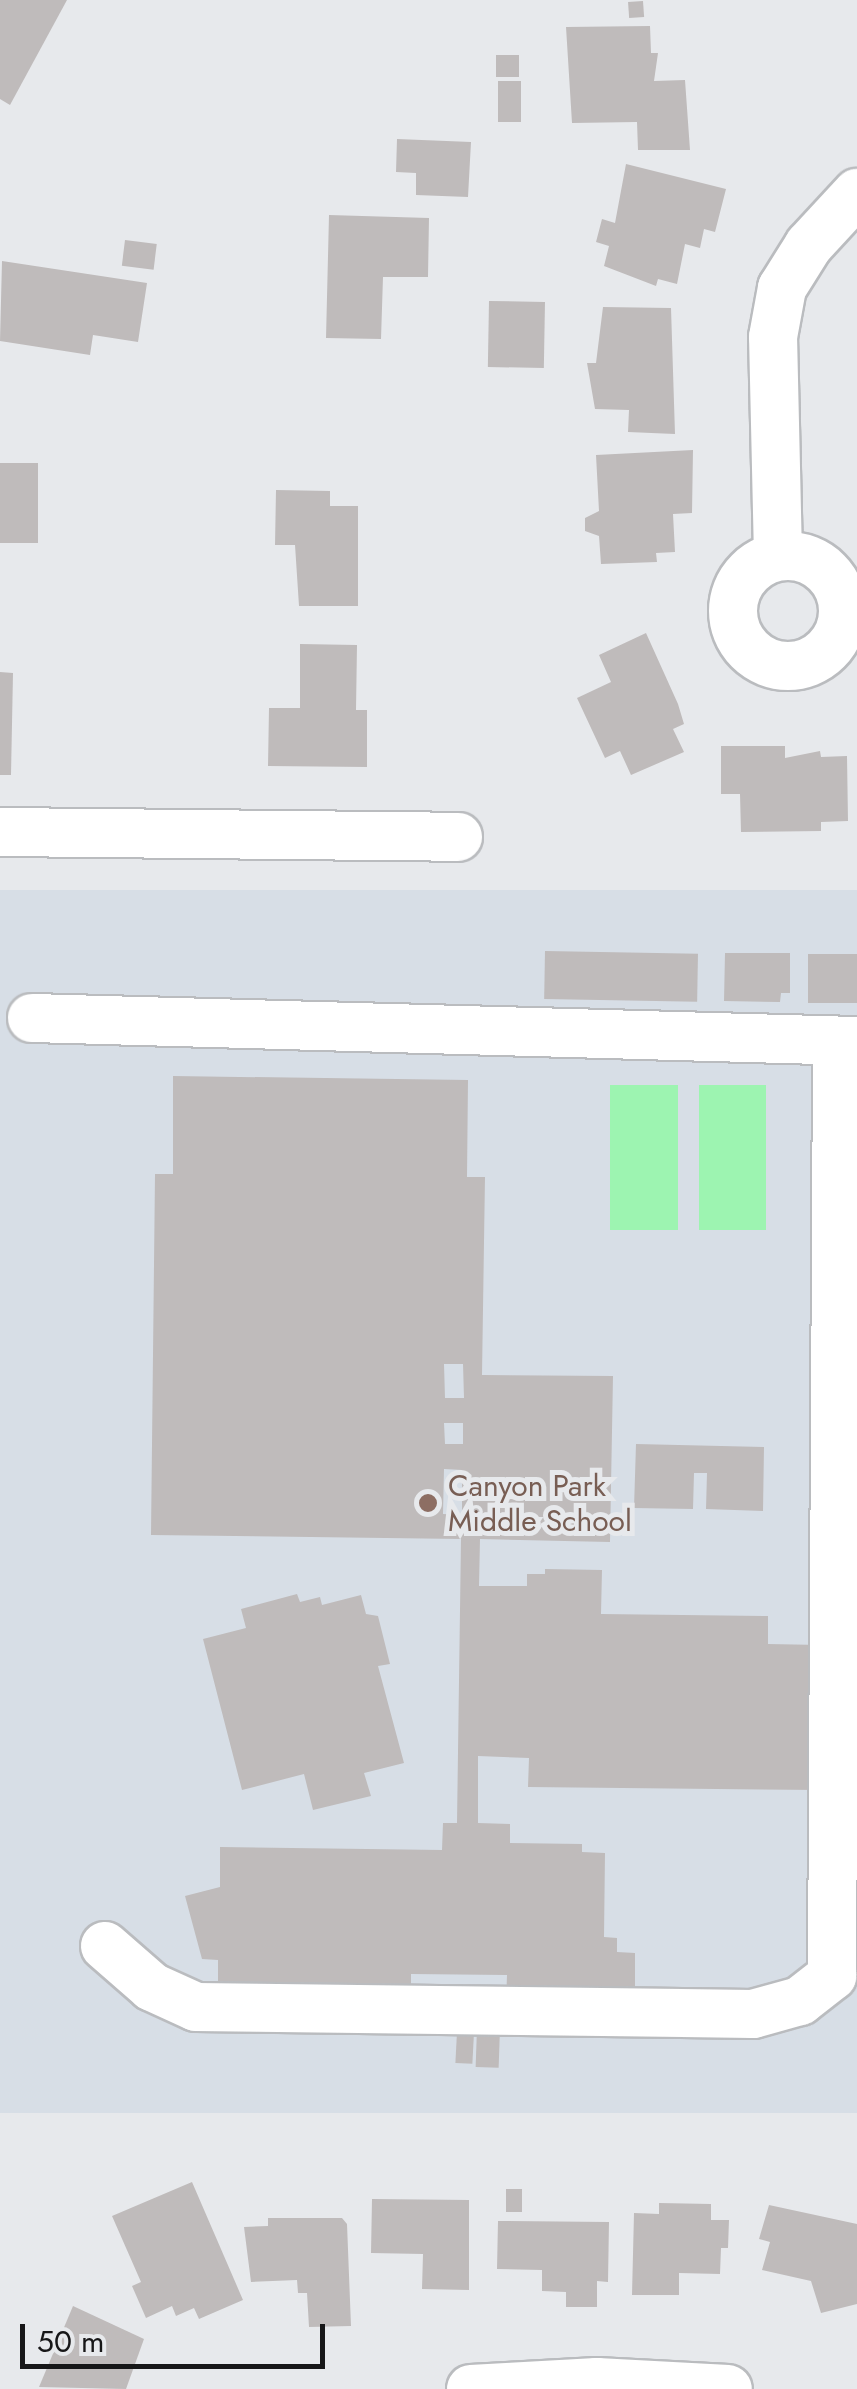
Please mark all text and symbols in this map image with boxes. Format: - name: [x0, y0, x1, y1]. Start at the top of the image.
- place label: Canyon Park Middle School: [448, 1468, 632, 1538]
- marker: Canyon Park Middle School: [417, 1492, 439, 1514]
- scale bar: [25, 2304, 330, 2366]
- text: 50 m: [37, 2320, 104, 2363]

